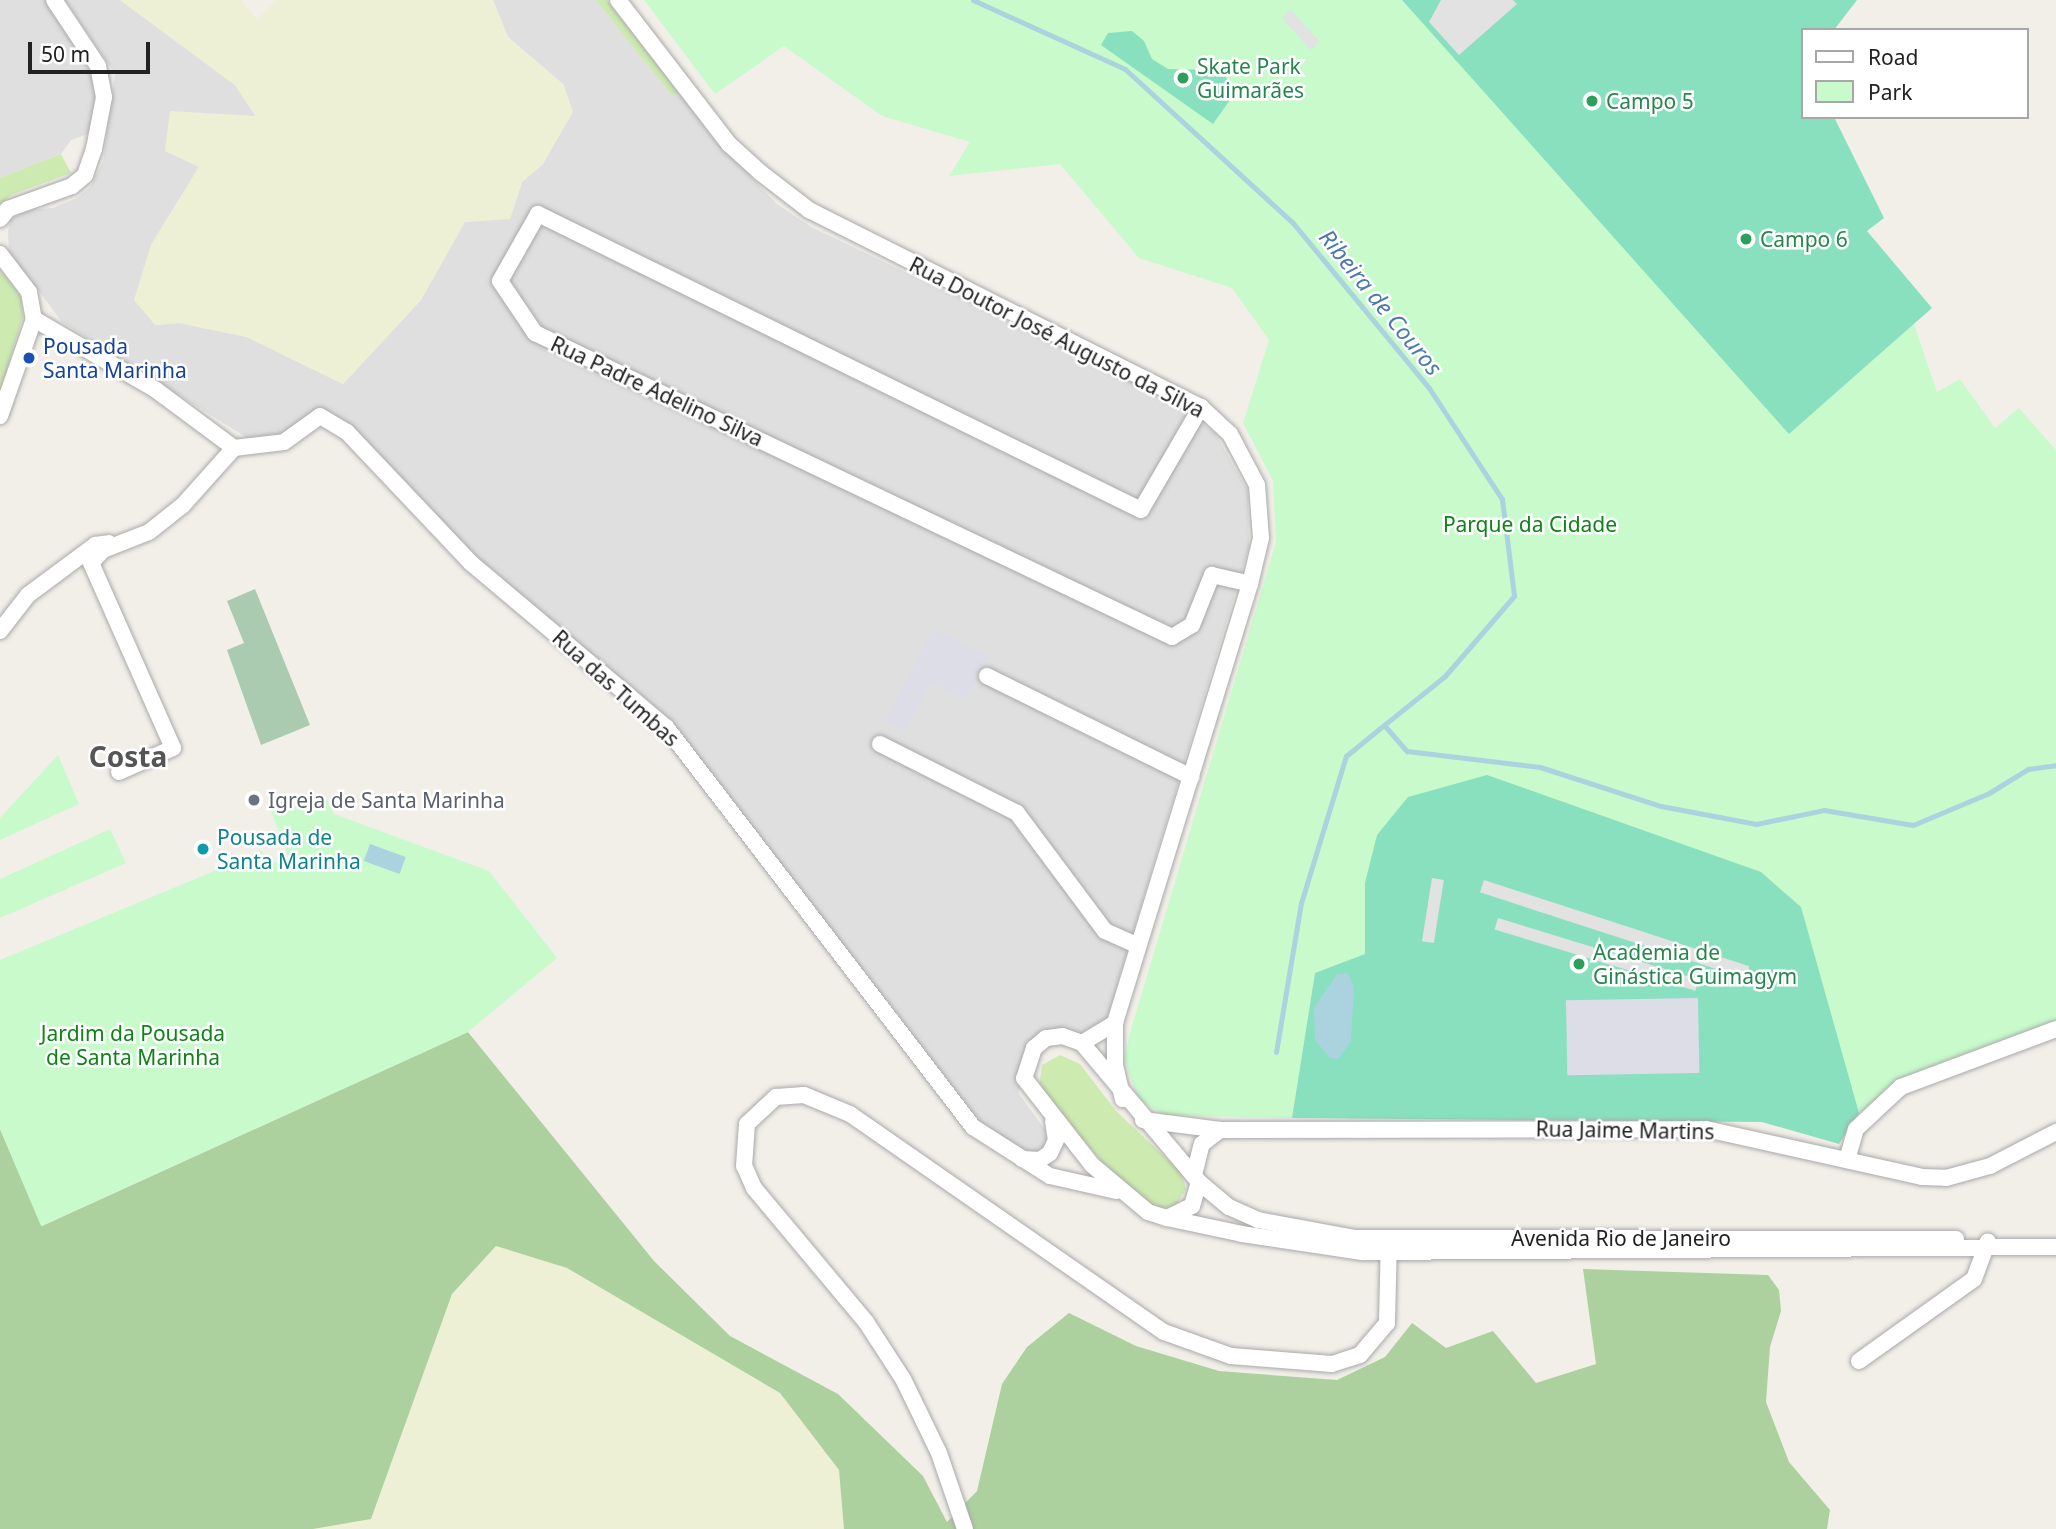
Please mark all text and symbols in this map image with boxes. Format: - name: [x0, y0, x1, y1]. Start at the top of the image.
- scale bar: [32, 28, 154, 72]
- legend: [1800, 28, 2028, 119]
- text: 50 m: [41, 40, 90, 68]
- text: Road: [1868, 43, 1918, 71]
- place label: Skate Park Guimarães: [1197, 53, 1304, 103]
- marker: Skate Park Guimarães: [1175, 70, 1191, 86]
- text: Park: [1868, 78, 1912, 106]
- place label: Campo 5: [1606, 88, 1694, 114]
- marker: Campo 5: [1584, 93, 1600, 109]
- water label: Ribeira de Couros: [1314, 223, 1448, 381]
- place label: Campo 6: [1760, 226, 1848, 252]
- marker: Campo 6: [1738, 231, 1754, 247]
- street label: Rua Doutor José Augusto da Silva: [905, 251, 1209, 423]
- street label: Rua Padre Adelino Silva: [547, 331, 767, 451]
- place label: Pousada Santa Marinha: [43, 333, 187, 383]
- marker: Pousada Santa Marinha: [21, 350, 37, 366]
- park label: Parque da Cidade: [1443, 511, 1617, 537]
- street label: Rua das Tumbas: [548, 625, 684, 751]
- district label: Costa: [89, 739, 167, 773]
- place label: Igreja de Santa Marinha: [268, 787, 505, 813]
- marker: Igreja de Santa Marinha: [246, 792, 262, 808]
- place label: Pousada de Santa Marinha: [217, 824, 361, 874]
- marker: Pousada de Santa Marinha: [195, 841, 211, 857]
- place label: Academia de Ginástica Guimagym: [1593, 939, 1797, 989]
- marker: Academia de Ginástica Guimagym: [1571, 956, 1587, 972]
- park label: Jardim da Pousada de Santa Marinha: [41, 1020, 225, 1070]
- street label: Rua Jaime Martins: [1535, 1116, 1715, 1144]
- street label: Avenida Rio de Janeiro: [1511, 1225, 1731, 1251]

